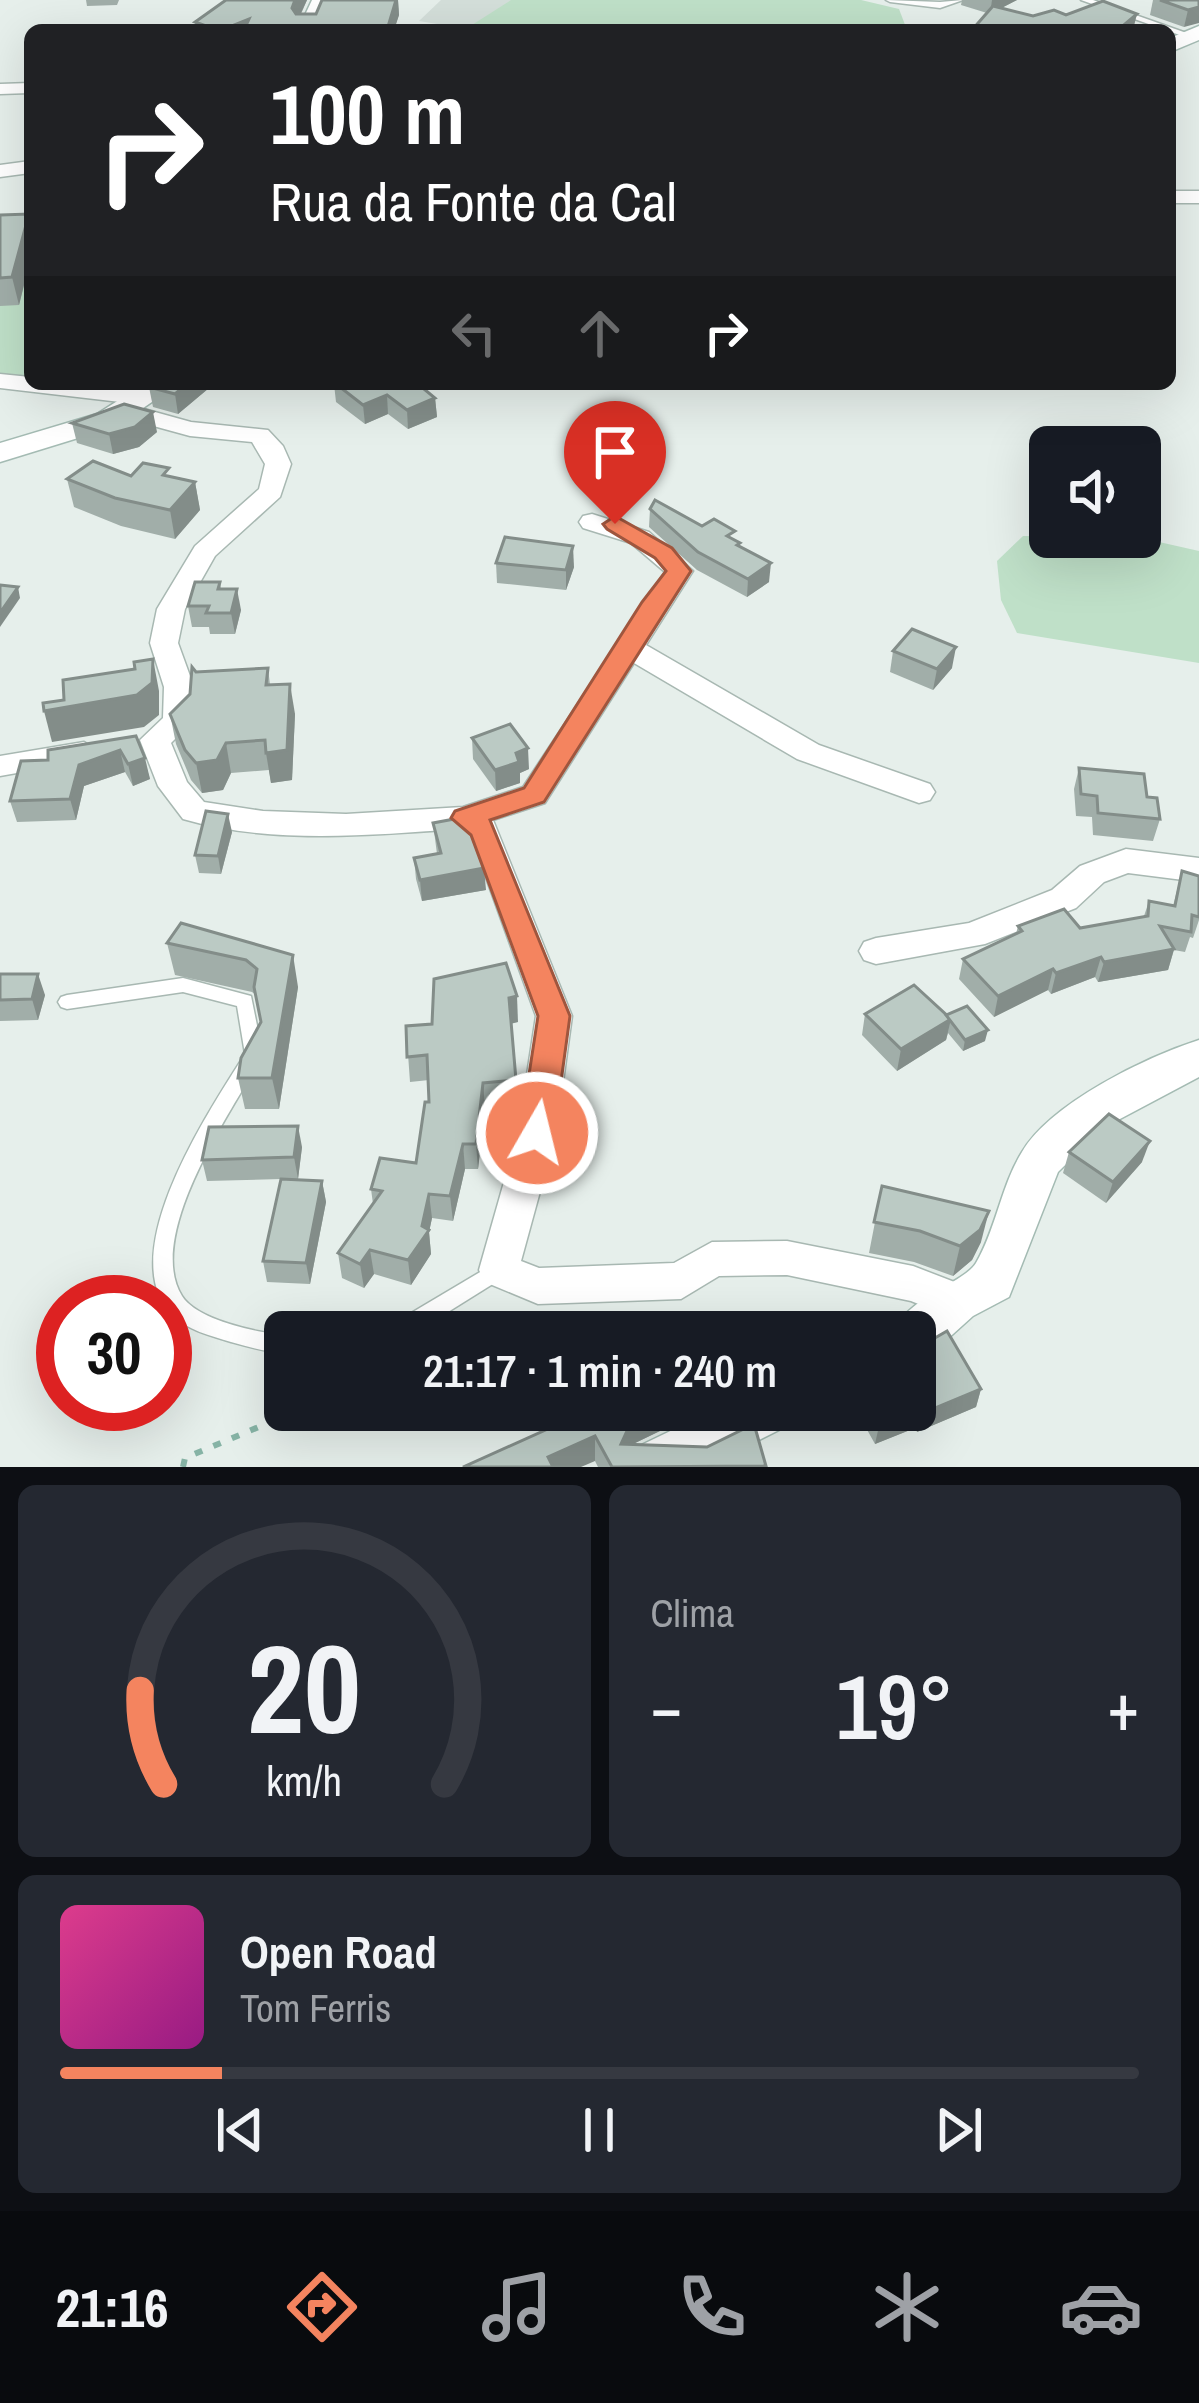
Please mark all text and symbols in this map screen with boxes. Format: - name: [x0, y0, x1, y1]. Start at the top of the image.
- text: 100 m: [270, 57, 465, 170]
- icon: right: [72, 72, 228, 228]
- text: Rua da Fonte da Cal: [270, 165, 676, 238]
- icon: left: [441, 300, 507, 366]
- icon: ahead: [567, 300, 633, 366]
- icon: right: [693, 300, 759, 366]
- pin: [564, 401, 666, 524]
- icon: arrive: [582, 419, 648, 485]
- map controls: [1029, 426, 1161, 558]
- button: sound: [1029, 426, 1161, 558]
- position arrow: [474, 1070, 600, 1196]
- speed limit sign: 30: [36, 1275, 192, 1431]
- text: 21:17 · 1 min · 240 m: [423, 1340, 777, 1401]
- text: Clima: [651, 1587, 734, 1639]
- text: 20: [247, 1604, 361, 1772]
- text: 19°: [836, 1646, 954, 1767]
- text: −: [651, 1662, 682, 1751]
- text: +: [1107, 1662, 1139, 1751]
- text: km/h: [266, 1752, 342, 1809]
- text: Open Road: [240, 1921, 437, 1982]
- text: Tom Ferris: [240, 1982, 391, 2034]
- icon: previous: [207, 2097, 273, 2163]
- icon: pause: [566, 2097, 632, 2163]
- icon: next: [926, 2097, 992, 2163]
- icon: directions: [280, 2265, 364, 2349]
- icon: music: [475, 2265, 559, 2349]
- icon: phone: [670, 2265, 754, 2349]
- icon: climate: [865, 2265, 949, 2349]
- icon: car: [1059, 2265, 1143, 2349]
- text: 21:16: [55, 2271, 169, 2344]

